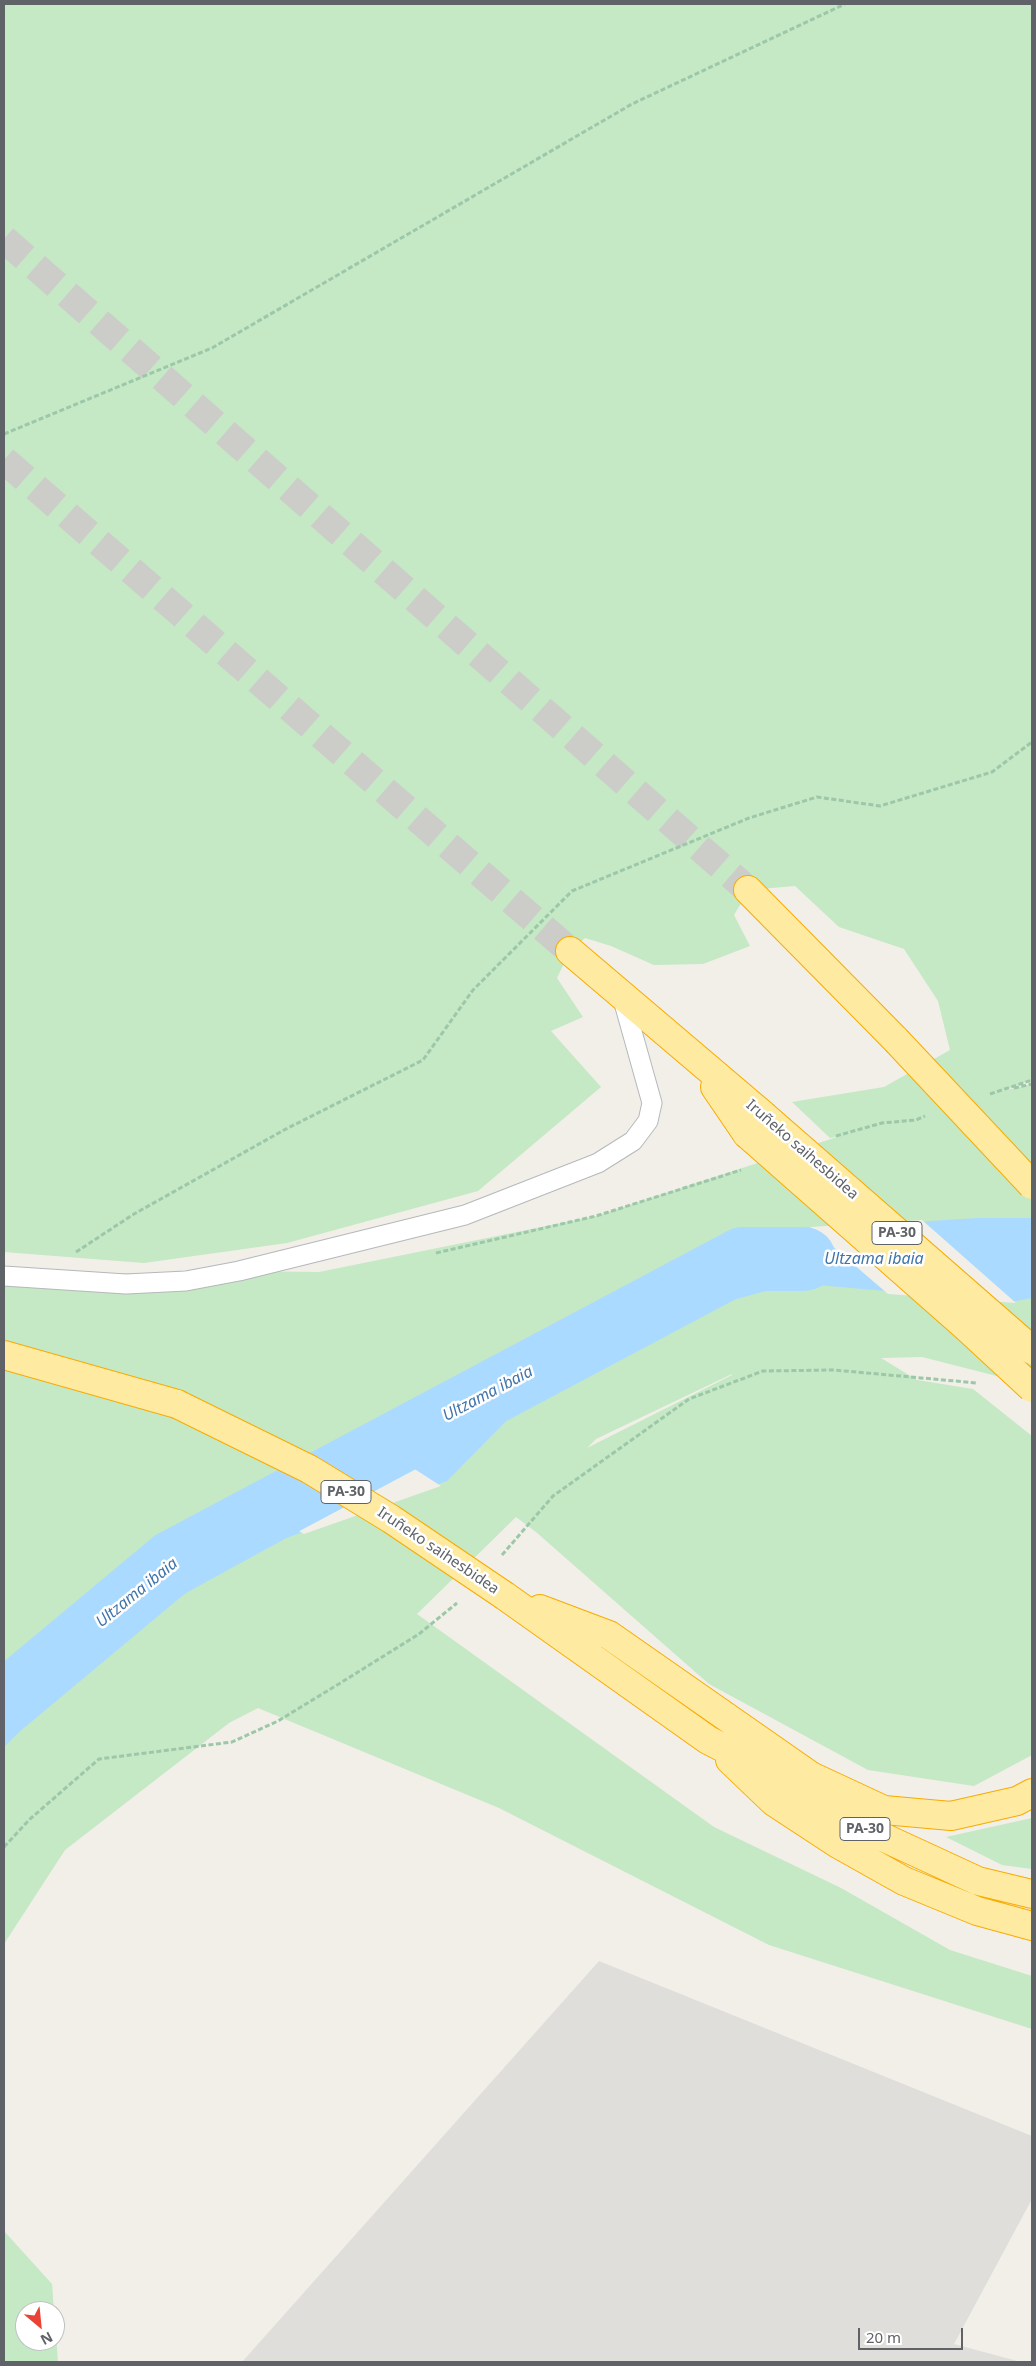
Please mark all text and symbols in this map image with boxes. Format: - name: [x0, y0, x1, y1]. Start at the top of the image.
- street label: Iruñeko saihesbidea: [742, 1096, 862, 1204]
- road number: PA-30: [872, 1222, 922, 1244]
- water label: Ultzama ibaia: [824, 1249, 924, 1269]
- water label: Ultzama ibaia: [440, 1362, 536, 1426]
- road number: PA-30: [321, 1480, 371, 1504]
- street label: Iruñeko saihesbidea: [374, 1504, 502, 1598]
- water label: Ultzama ibaia: [92, 1554, 182, 1632]
- road number: PA-30: [840, 1818, 890, 1840]
- north arrow: [15, 2301, 65, 2351]
- scale bar: [861, 2318, 966, 2350]
- text: 20 m: [866, 2327, 901, 2347]
- text: N: [37, 2328, 56, 2350]

